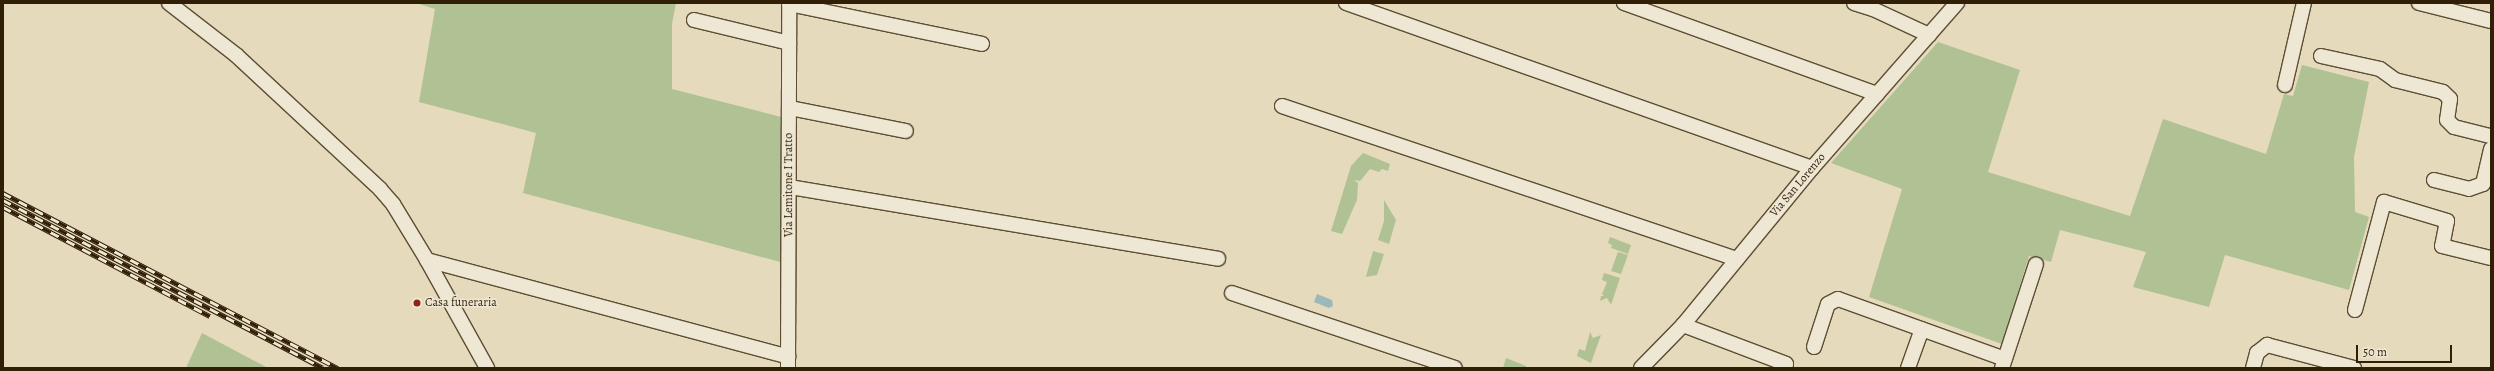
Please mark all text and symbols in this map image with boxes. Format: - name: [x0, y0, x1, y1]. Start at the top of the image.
- street label: Via Lemitone I Tratto: [782, 133, 796, 237]
- street label: Via San Lorenzo: [1767, 150, 1829, 220]
- place label: Casa funeraria: [425, 296, 497, 310]
- marker: Casa funeraria: [412, 298, 422, 308]
- scale bar: [2358, 337, 2454, 363]
- text: 50 m: [2363, 344, 2387, 360]

